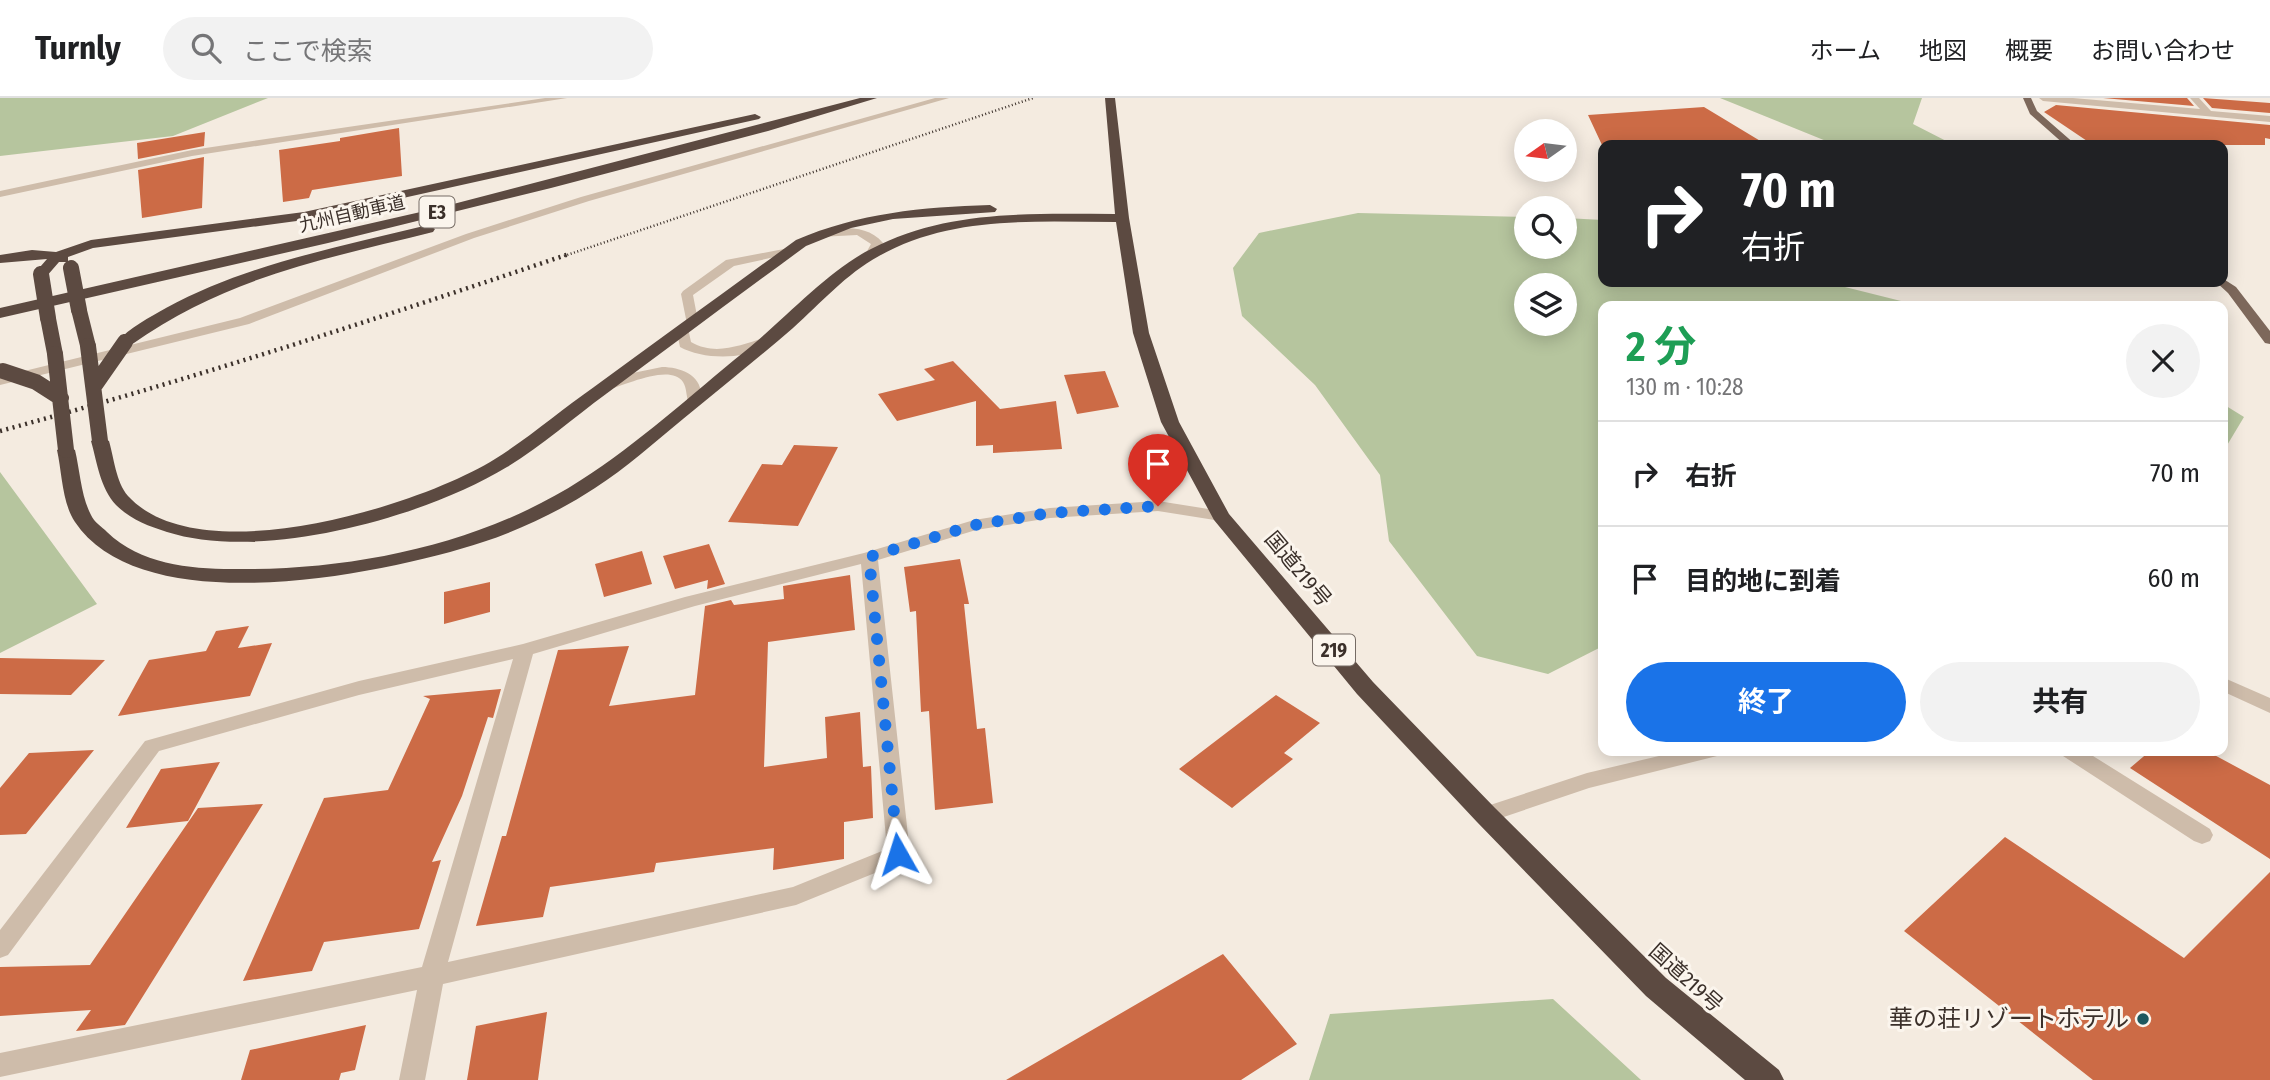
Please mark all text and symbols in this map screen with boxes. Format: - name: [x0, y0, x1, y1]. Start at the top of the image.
- search box: [163, 17, 653, 80]
- text: Turnly: [35, 28, 121, 68]
- icon: search: [187, 29, 225, 67]
- text: ここで検索: [243, 36, 373, 67]
- text: ホーム: [1810, 37, 1881, 65]
- text: 地図: [1919, 37, 1967, 65]
- text: 概要: [2005, 37, 2053, 65]
- text: お問い合わせ: [2091, 37, 2235, 65]
- north arrow: [1514, 119, 1577, 182]
- map controls: [1514, 119, 1577, 336]
- text: 70 m: [1741, 161, 1836, 220]
- icon: right: [1626, 168, 1717, 259]
- street label: 九州自動車道: [297, 191, 407, 237]
- road number: E3: [420, 196, 454, 228]
- button: search: [1514, 196, 1577, 259]
- text: 右折: [1741, 228, 1805, 266]
- button: layers: [1514, 273, 1577, 336]
- text: 2 分: [1626, 322, 1696, 372]
- button: close: [2126, 324, 2200, 398]
- text: 130 m · 10:28: [1626, 373, 1744, 401]
- pin: [1128, 434, 1188, 506]
- icon: arrive: [1139, 445, 1177, 483]
- icon: right: [1626, 455, 1664, 493]
- text: 70 m: [2150, 458, 2200, 489]
- text: 右折: [1685, 461, 1737, 492]
- street label: 国道219号: [1259, 526, 1337, 612]
- icon: arrive: [1626, 560, 1664, 598]
- text: 60 m: [2147, 563, 2200, 594]
- text: 目的地に到着: [1685, 566, 1841, 597]
- road number: 219: [1313, 635, 1355, 666]
- button: 終了: [1626, 662, 1906, 742]
- button: 共有: [1920, 662, 2200, 742]
- position arrow: [861, 817, 935, 891]
- street label: 国道219号: [1644, 938, 1728, 1018]
- place label: 華の荘リゾートホテル: [1889, 1005, 2129, 1033]
- marker: 華の荘リゾートホテル: [2135, 1011, 2151, 1027]

